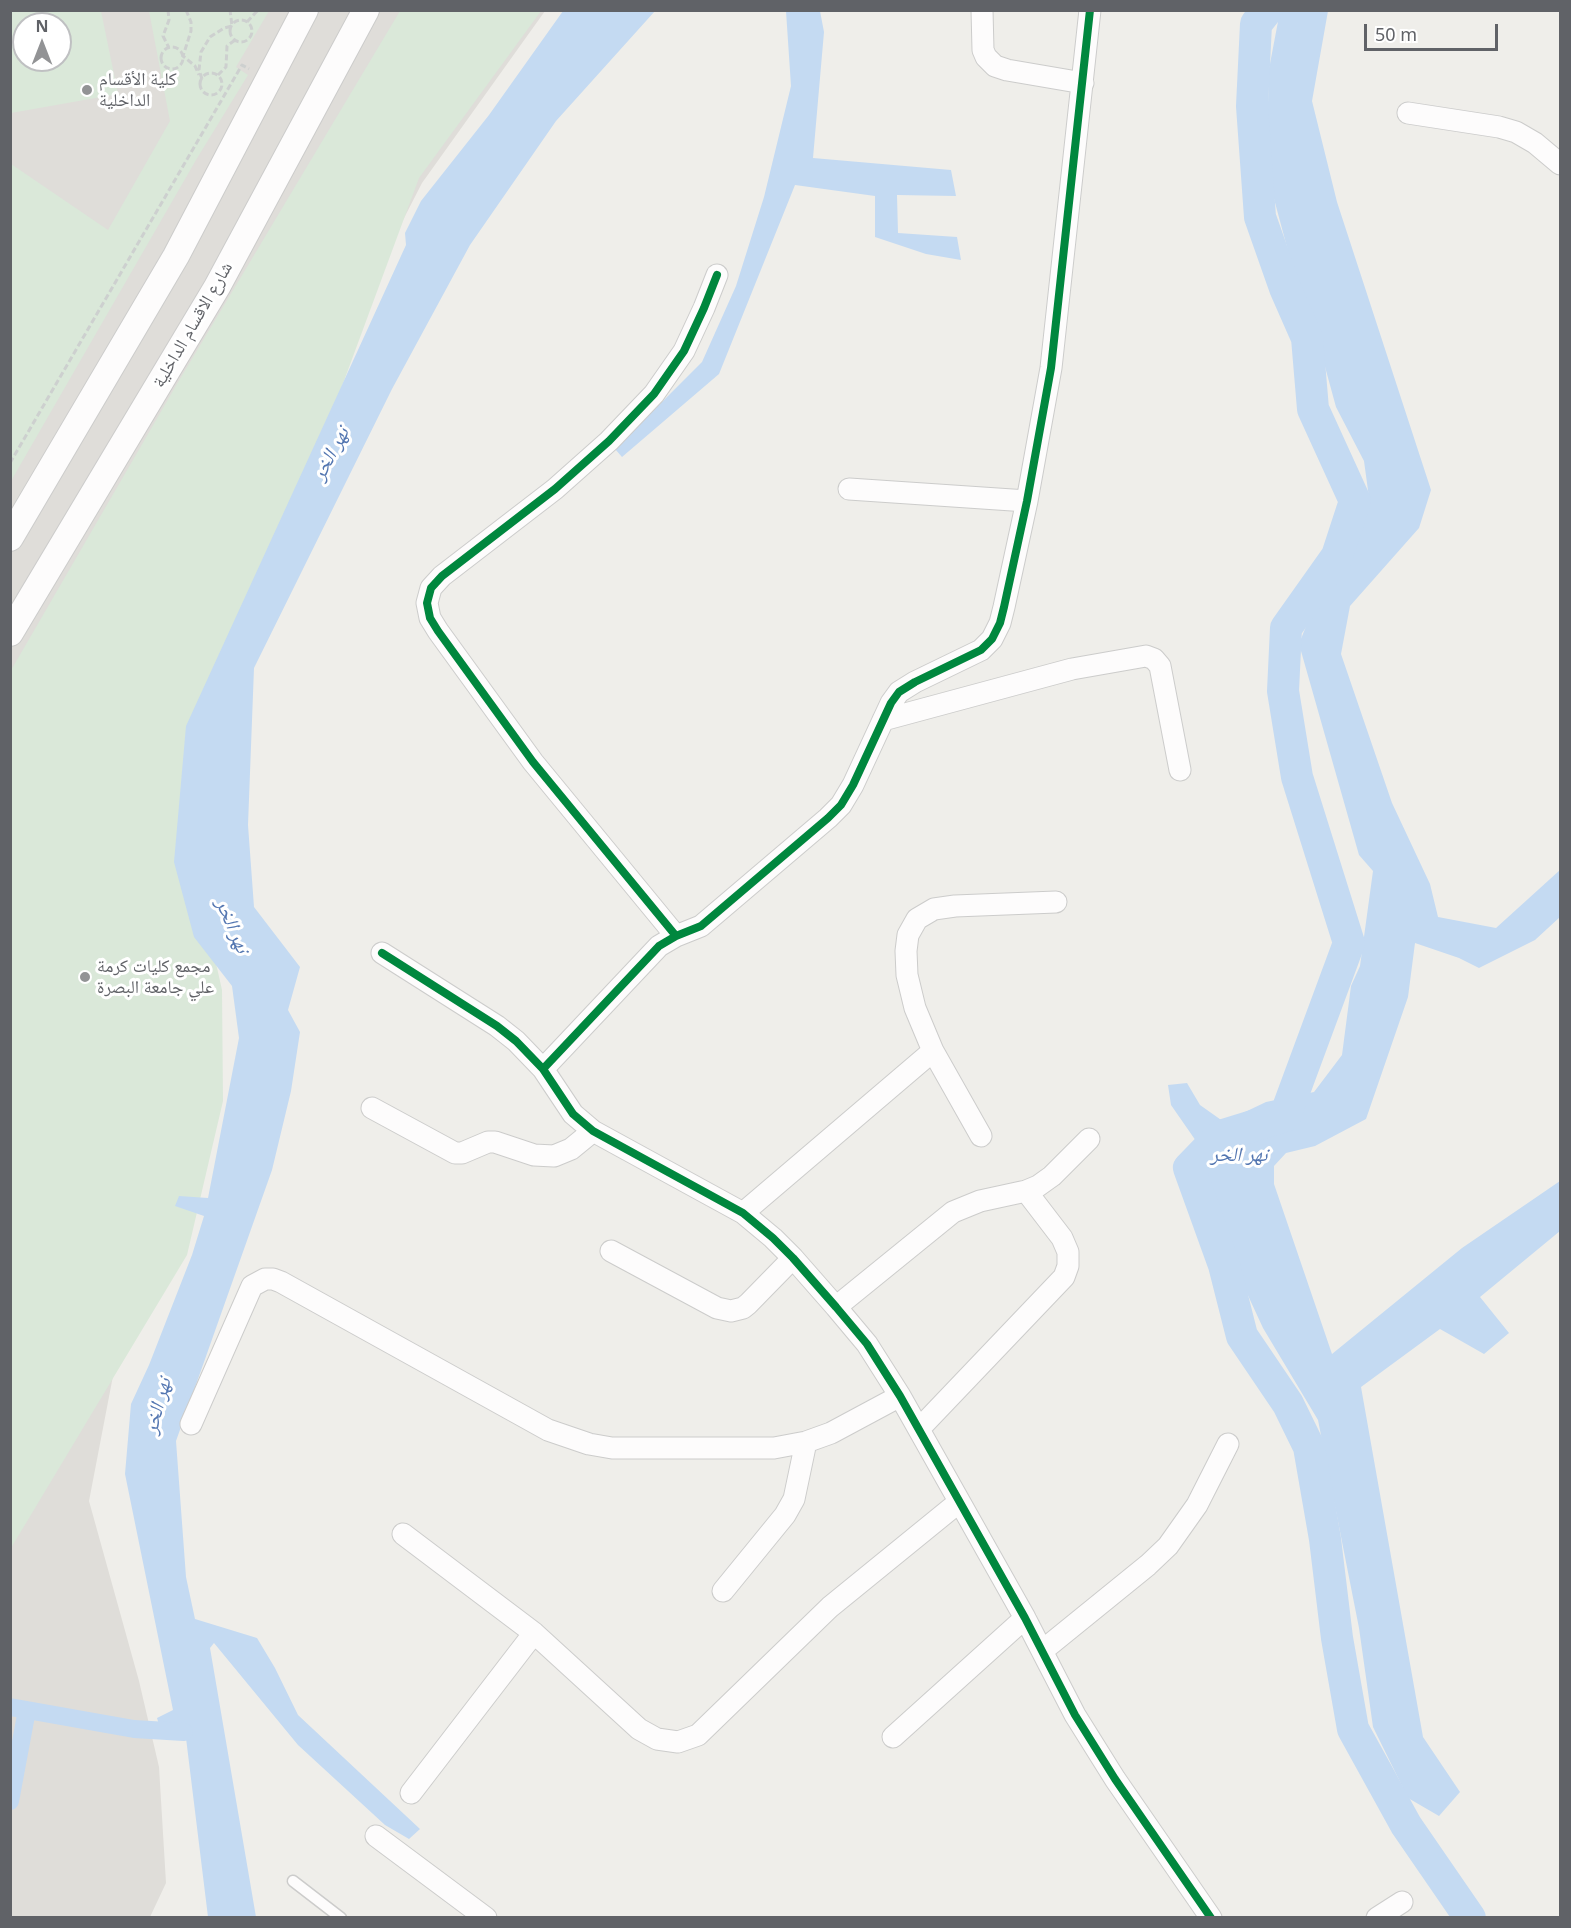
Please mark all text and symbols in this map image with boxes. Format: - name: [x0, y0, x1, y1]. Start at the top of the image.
- north arrow: [12, 12, 72, 72]
- scale bar: [1367, 12, 1500, 50]
- text: N: [35, 15, 49, 37]
- text: 50 m: [1375, 22, 1417, 46]
- place label: كلية الأقسام الداخلية: [99, 69, 177, 112]
- marker: كلية الأقسام الداخلية: [80, 83, 94, 97]
- street label: شارع الاقسام الداخلية: [148, 258, 238, 392]
- water label: نهر الخر: [307, 423, 355, 485]
- water label: نهر الخر: [210, 895, 254, 957]
- place label: مجمع كليات كرمة علي جامعة البصرة: [97, 956, 214, 998]
- marker: مجمع كليات كرمة علي جامعة البصرة: [78, 970, 92, 984]
- water label: نهر الخر: [1211, 1143, 1267, 1167]
- water label: نهر الخر: [139, 1375, 177, 1437]

